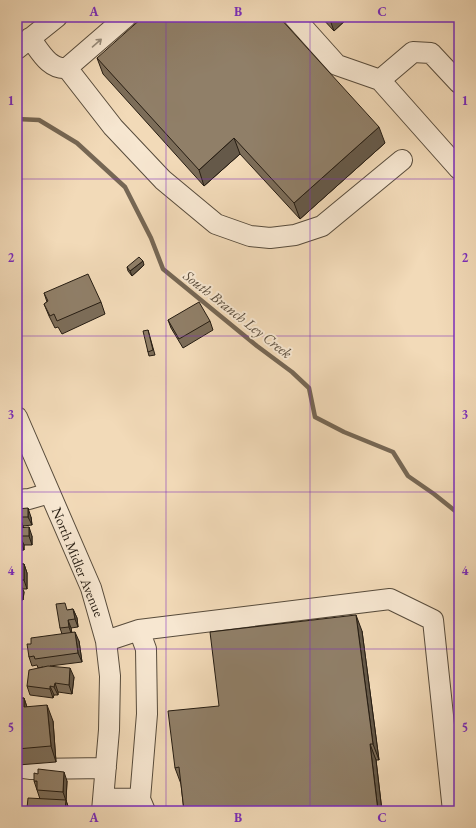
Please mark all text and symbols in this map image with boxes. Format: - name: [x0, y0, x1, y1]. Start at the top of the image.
- text: A: [88, 3, 99, 20]
- text: B: [234, 3, 242, 20]
- text: C: [377, 3, 387, 20]
- one-way arrow: [91, 38, 102, 47]
- text: 1: [8, 92, 15, 109]
- text: 1: [462, 92, 469, 109]
- text: 2: [8, 249, 15, 266]
- text: 2: [462, 249, 469, 266]
- water label: South Branch Ley Creek: [179, 265, 296, 362]
- text: 3: [8, 406, 15, 423]
- text: 3: [462, 406, 469, 423]
- street label: North Midler Avenue: [48, 505, 108, 620]
- text: 4: [8, 562, 15, 579]
- text: 4: [462, 562, 469, 579]
- text: 5: [8, 719, 14, 736]
- text: 5: [462, 719, 468, 736]
- text: A: [88, 809, 99, 826]
- text: B: [234, 809, 242, 826]
- text: C: [377, 809, 387, 826]

